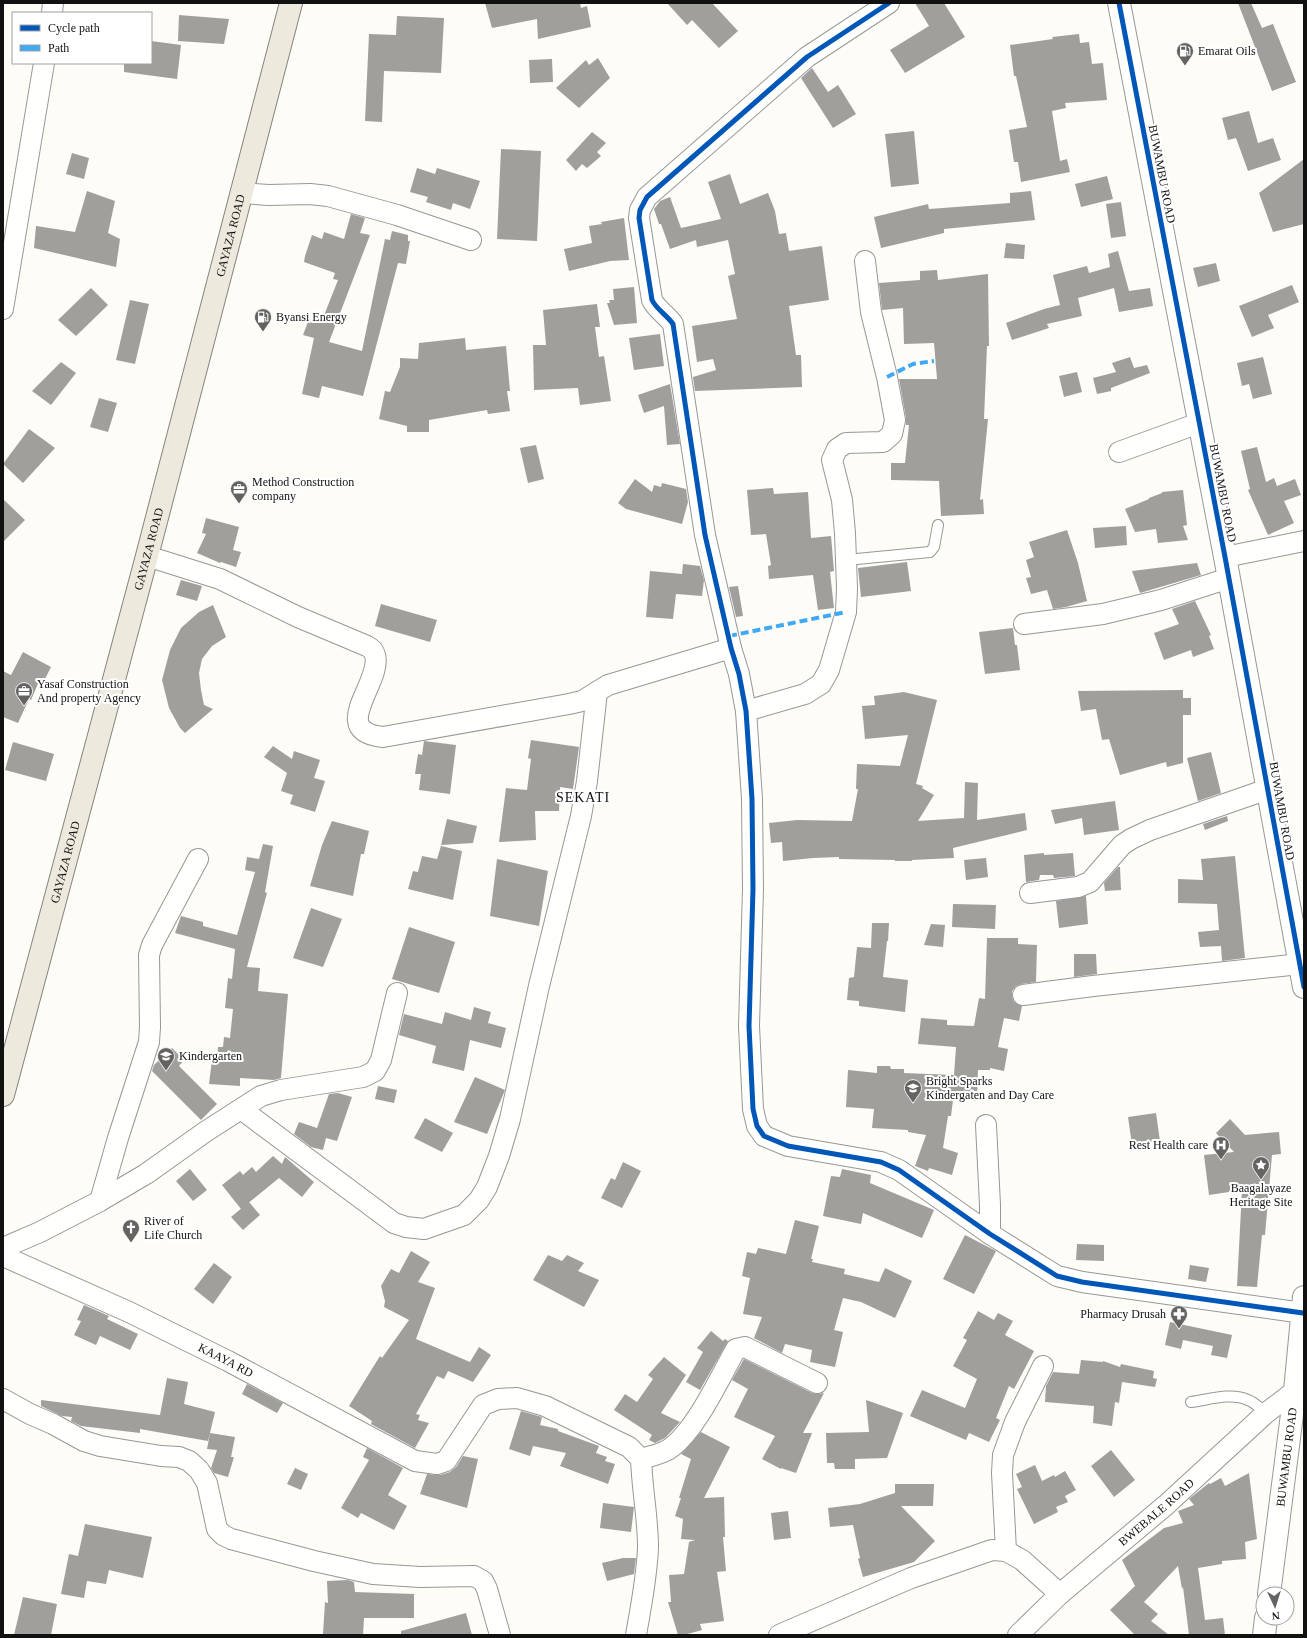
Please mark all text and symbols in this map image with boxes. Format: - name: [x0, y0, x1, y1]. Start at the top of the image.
- legend: [12, 12, 152, 64]
- text: Cycle path: [48, 21, 100, 35]
- text: Path: [48, 41, 69, 55]
- fuel station icon: Emarat Oils: [1175, 41, 1195, 66]
- place label: Emarat Oils: [1198, 44, 1256, 58]
- street label: BUWAMBU ROAD: [1146, 124, 1178, 225]
- street label: GAYAZA ROAD: [213, 193, 248, 278]
- fuel station icon: Byansi Energy: [253, 307, 273, 332]
- place label: Byansi Energy: [276, 310, 347, 324]
- street label: BUWAMBU ROAD: [1207, 443, 1239, 544]
- place label: Method Construction company: [252, 475, 354, 503]
- office icon: Method Construction company: [229, 479, 249, 504]
- street label: GAYAZA ROAD: [131, 506, 166, 592]
- place label: Yasaf Construction And property Agency: [37, 677, 141, 705]
- office icon: Yasaf Construction And property Agency: [14, 681, 34, 706]
- street label: BUWAMBU ROAD: [1266, 761, 1298, 862]
- district label: SEKATI: [556, 790, 610, 805]
- street label: GAYAZA ROAD: [48, 819, 83, 905]
- school or university icon: Kindergarten: [156, 1046, 176, 1071]
- place label: Kindergarten: [179, 1049, 242, 1063]
- place label: Bright Sparks Kindergaten and Day Care: [926, 1074, 1054, 1102]
- school or university icon: Bright Sparks Kindergaten and Day Care: [903, 1078, 923, 1103]
- hospital icon: Rest Health care: [1211, 1135, 1231, 1160]
- place label: Rest Health care: [1129, 1138, 1208, 1152]
- place icon: Baagalayaze Heritage Site: [1251, 1155, 1271, 1180]
- place label: Baagalayaze Heritage Site: [1230, 1181, 1292, 1209]
- place label: River of Life Church: [144, 1214, 202, 1242]
- church icon: River of Life Church: [121, 1218, 141, 1243]
- pharmacy icon: Pharmacy Drusah: [1169, 1304, 1189, 1329]
- place label: Pharmacy Drusah: [1080, 1307, 1166, 1321]
- street label: KAAYA RD: [196, 1340, 256, 1380]
- street label: BUWAMBU ROAD: [1273, 1406, 1300, 1507]
- street label: BWEBALE ROAD: [1116, 1476, 1197, 1549]
- north arrow: [1255, 1586, 1295, 1626]
- text: N: [1271, 1610, 1280, 1622]

